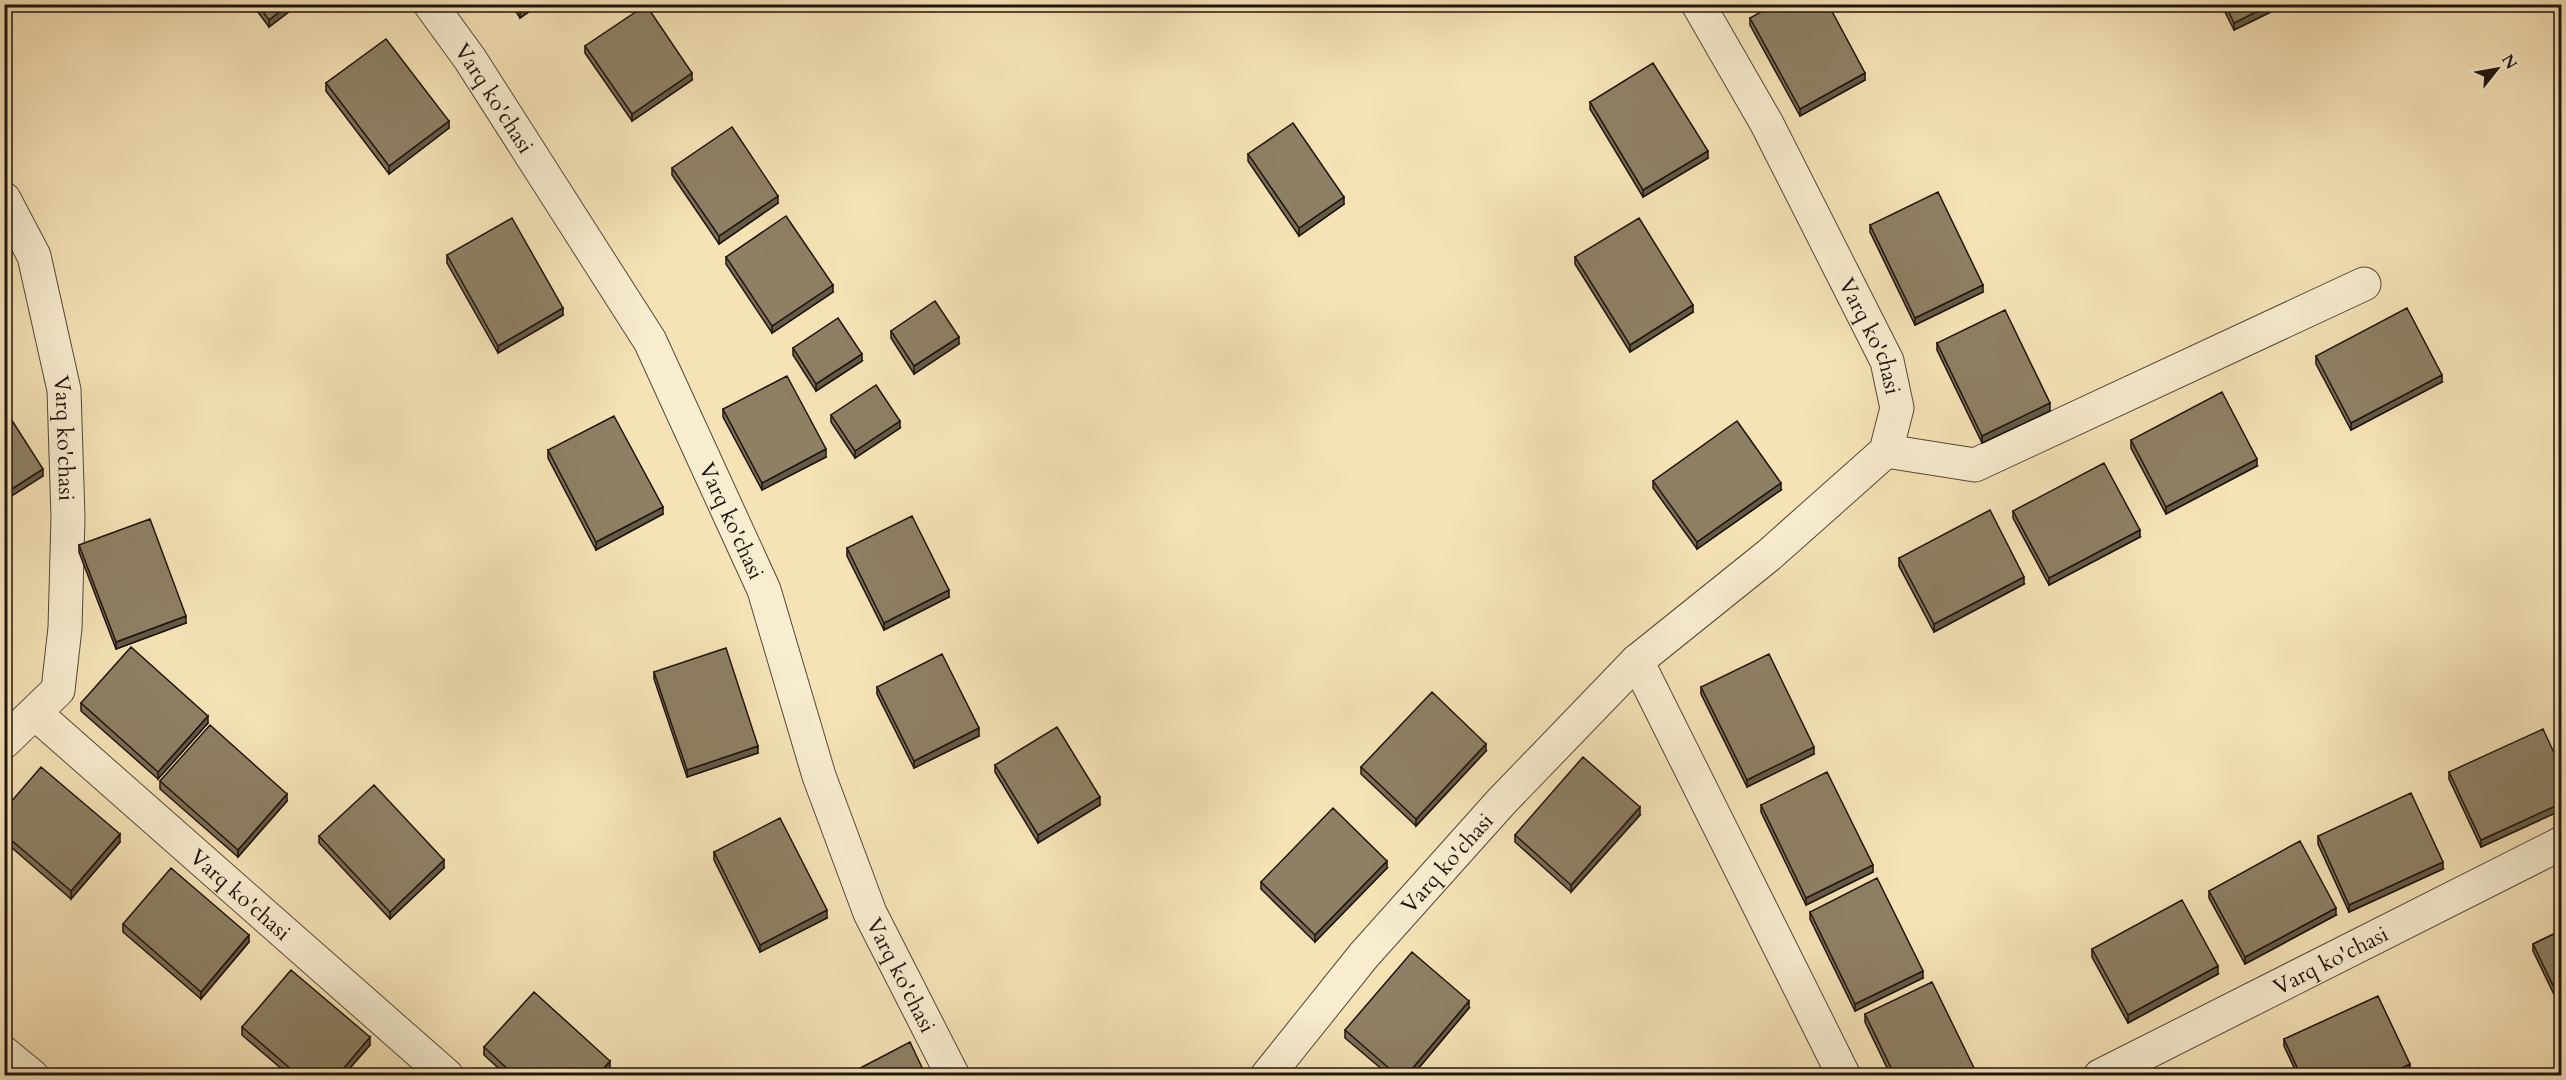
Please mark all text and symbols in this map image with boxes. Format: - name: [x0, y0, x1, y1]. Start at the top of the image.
- street label: Varq ko'chasi: [447, 37, 540, 159]
- north arrow: [2467, 39, 2527, 99]
- text: N: [2496, 50, 2522, 74]
- street label: Varq ko'chasi: [1831, 273, 1908, 397]
- street label: Varq ko'chasi: [45, 373, 81, 501]
- street label: Varq ko'chasi: [692, 458, 771, 584]
- street label: Varq ko'chasi: [1394, 807, 1500, 920]
- street label: Varq ko'chasi: [183, 842, 297, 948]
- street label: Varq ko'chasi: [859, 913, 942, 1038]
- street label: Varq ko'chasi: [2268, 919, 2394, 1002]

